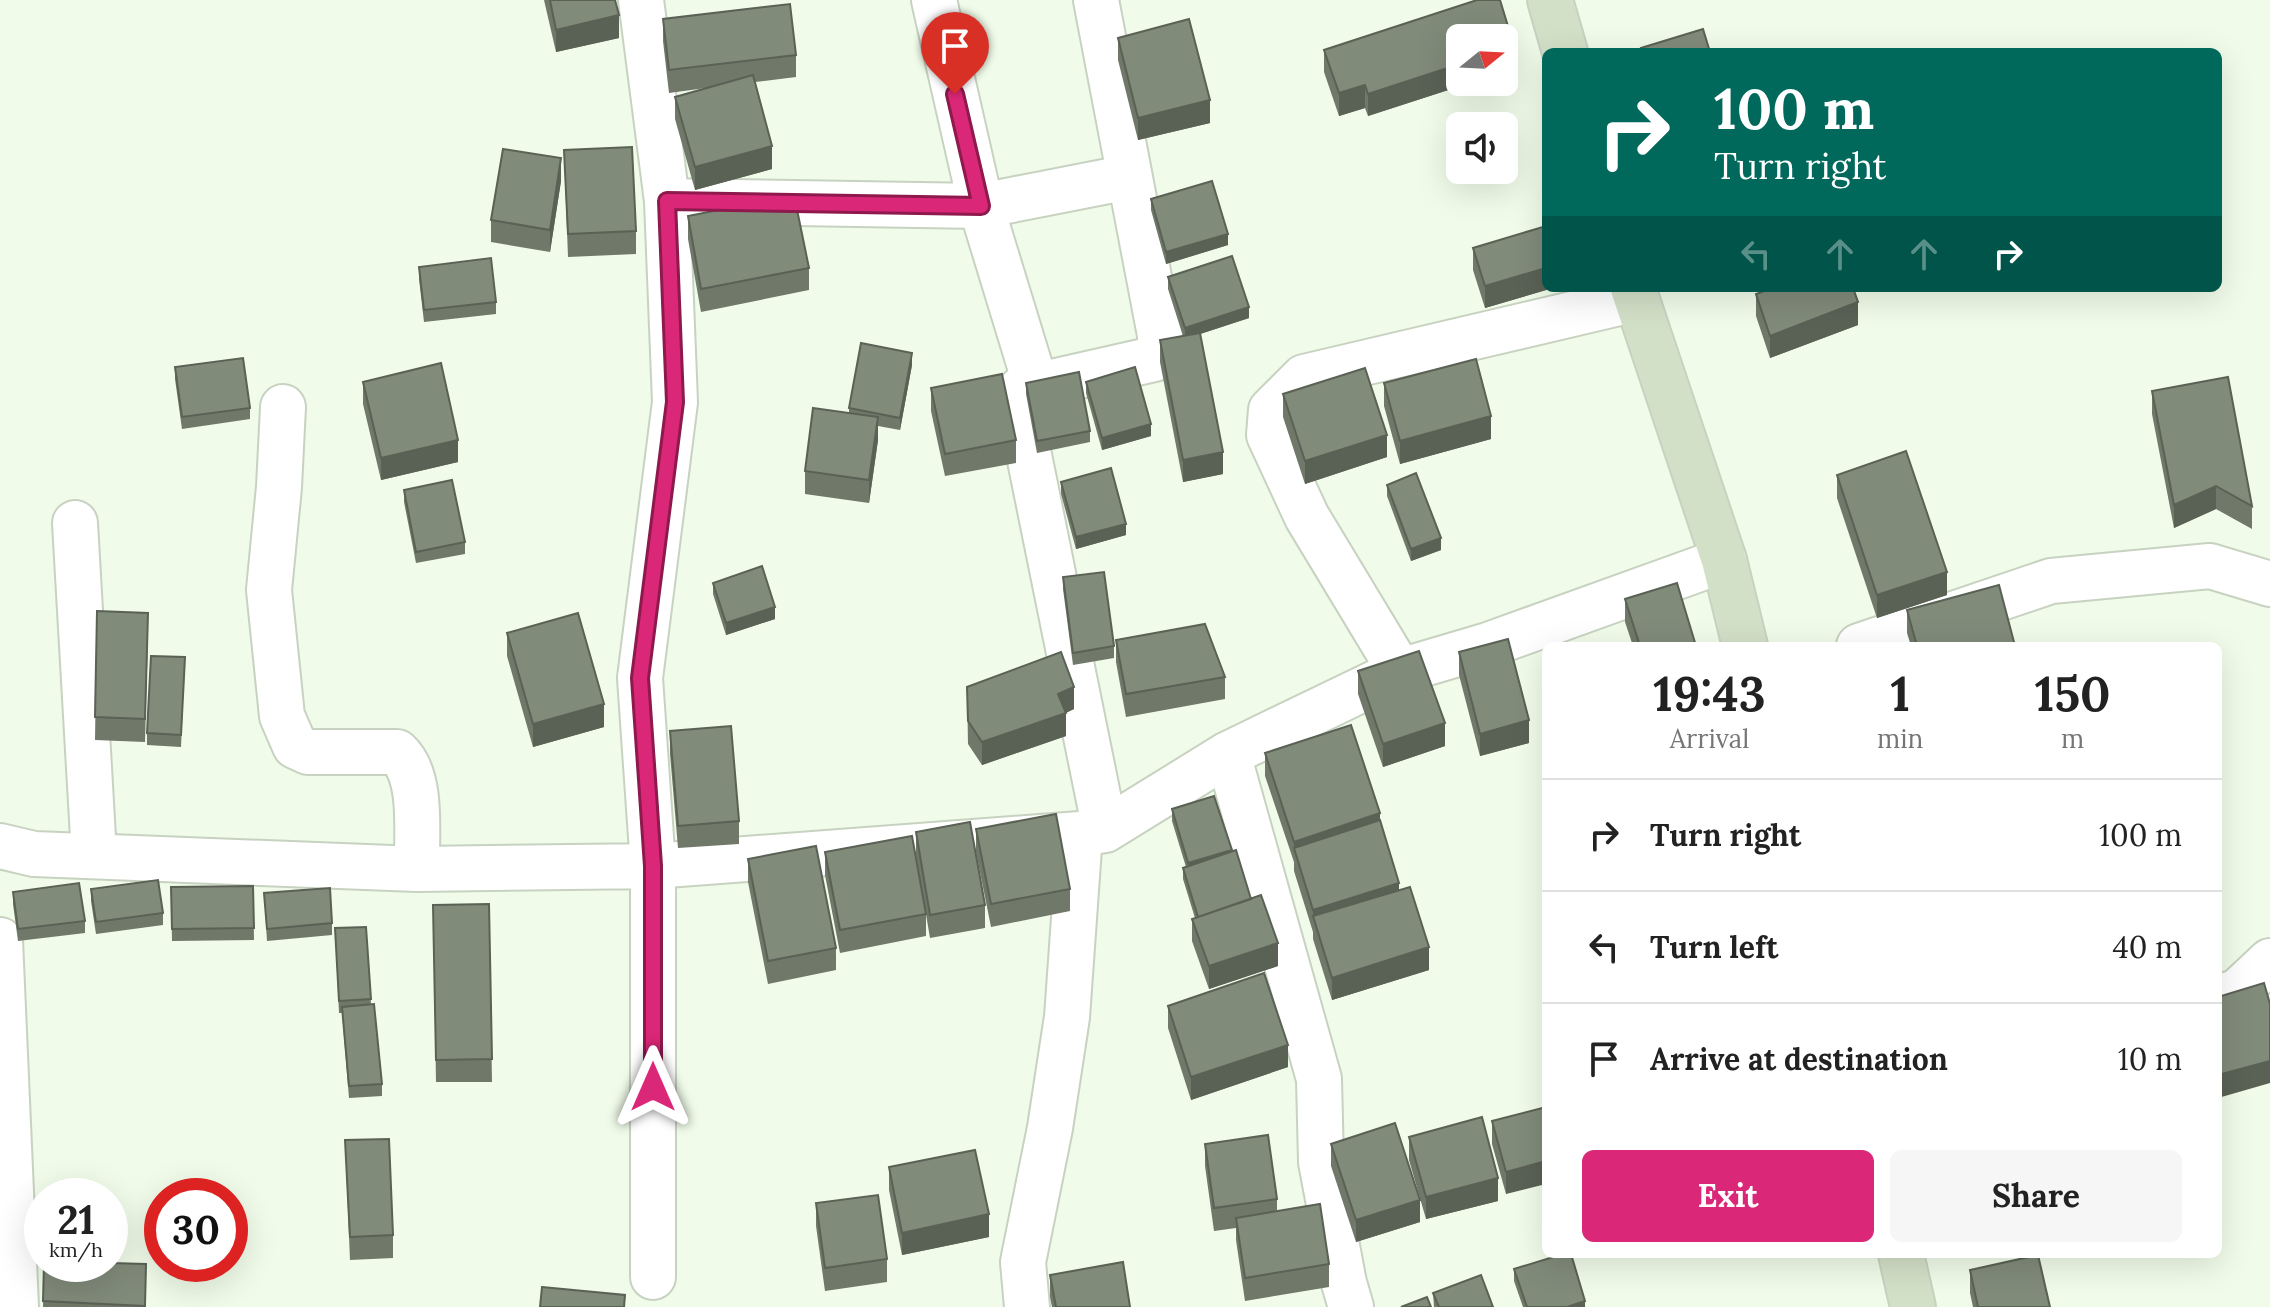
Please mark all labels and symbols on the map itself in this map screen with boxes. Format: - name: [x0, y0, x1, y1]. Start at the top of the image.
- pin: [921, 12, 989, 94]
- north arrow: [1446, 24, 1518, 96]
- position arrow: [611, 1045, 695, 1129]
- speed limit sign: 30: [144, 1178, 248, 1282]

